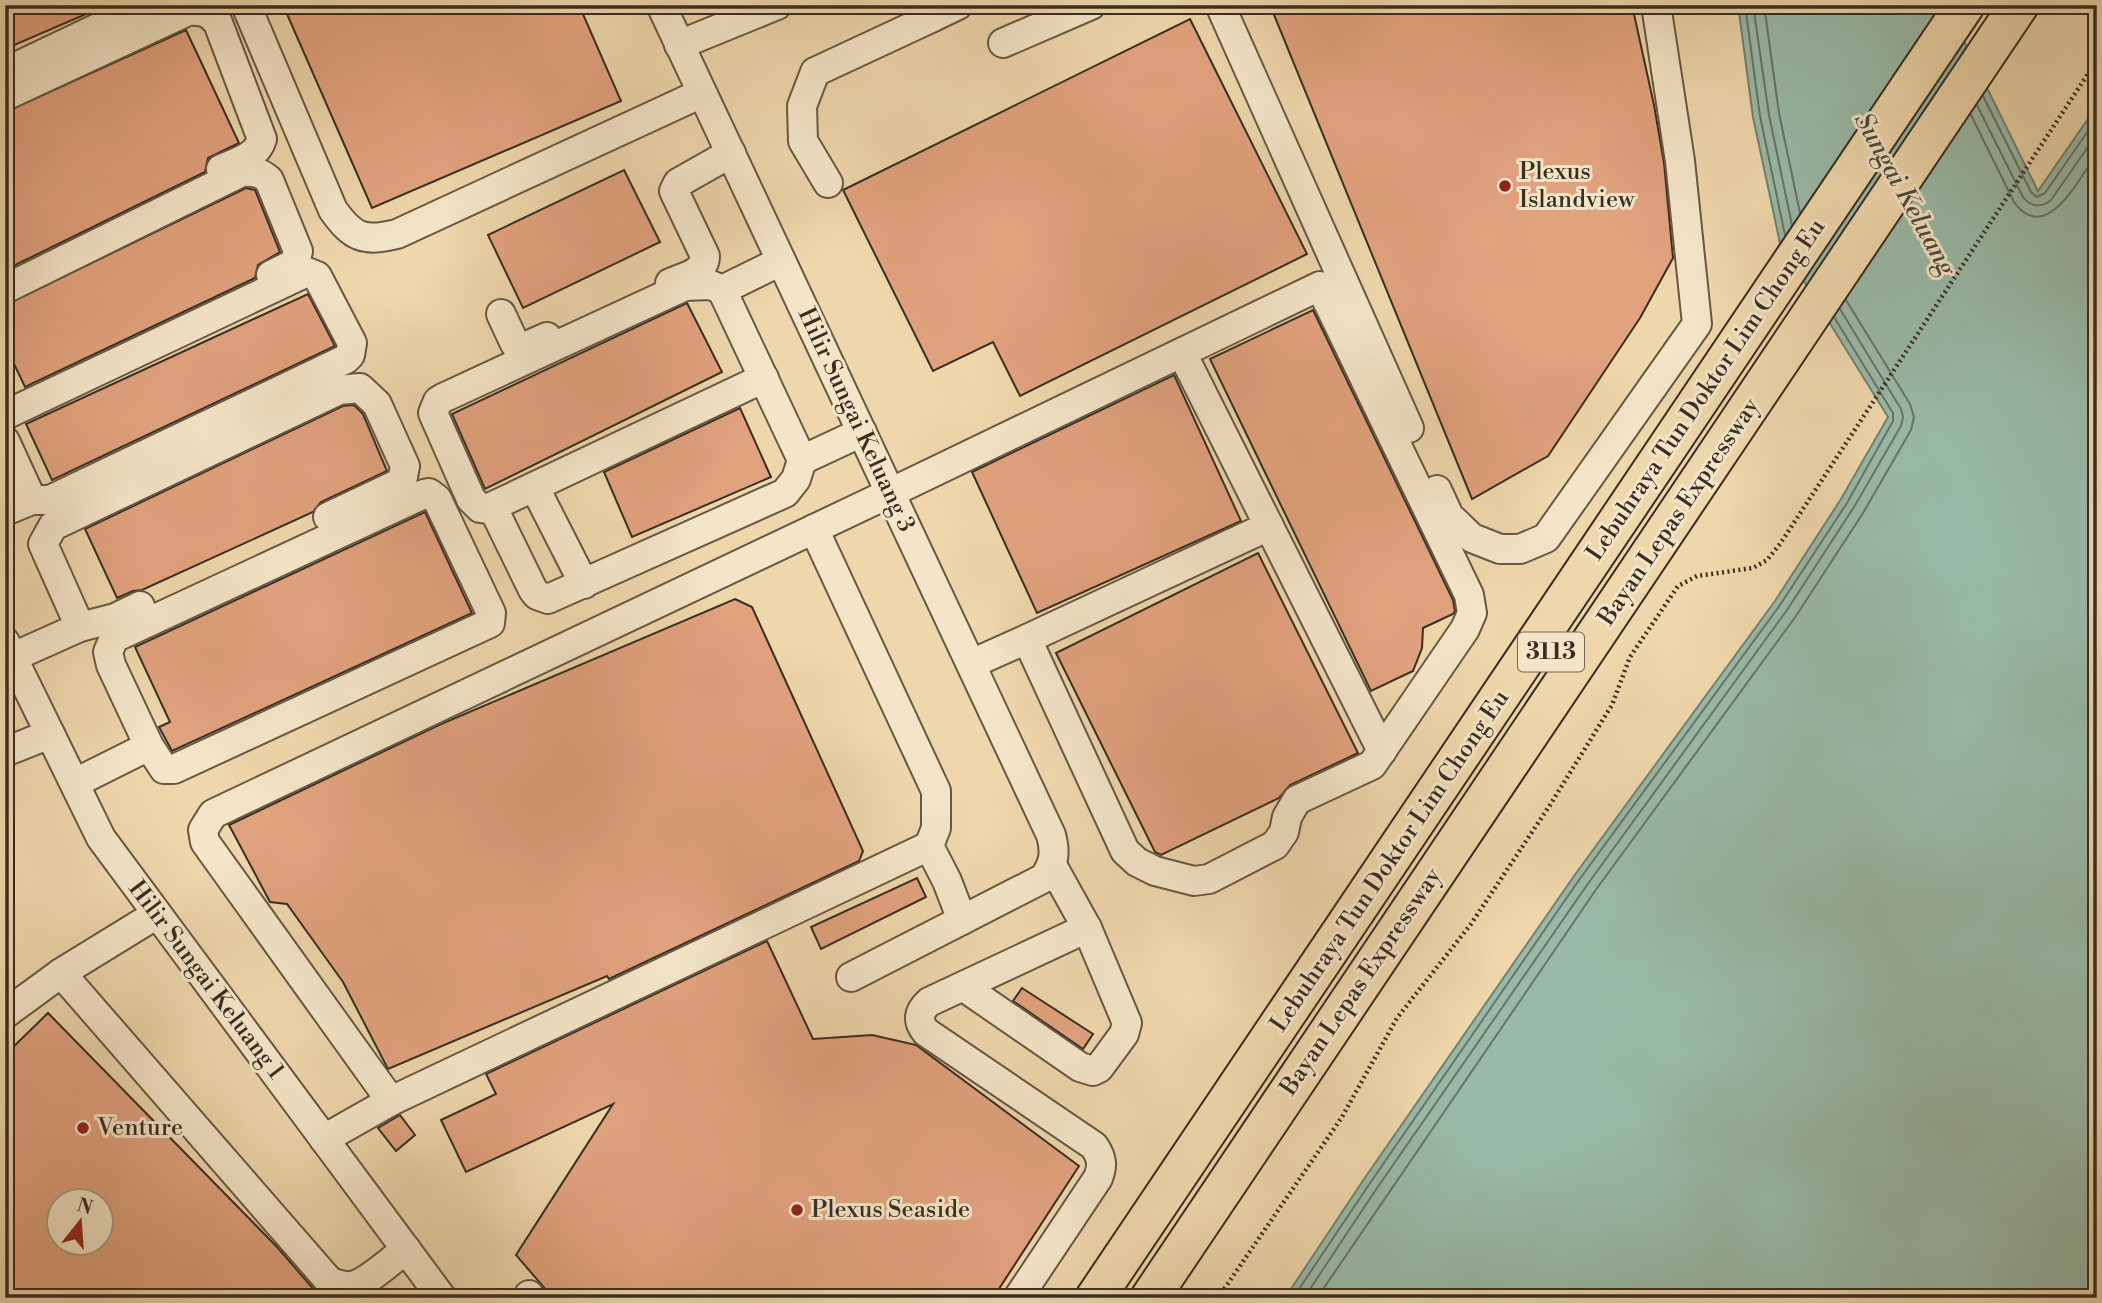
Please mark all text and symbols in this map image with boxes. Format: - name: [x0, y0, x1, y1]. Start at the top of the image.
- water label: Sungai Keluang: [1847, 107, 1964, 283]
- place label: Plexus Islandview: [1519, 157, 1636, 215]
- marker: Plexus Islandview: [1497, 178, 1513, 194]
- street label: Lebuhraya Tun Doktor Lim Chong Eu: [1580, 213, 1832, 567]
- street label: Hilir Sungai Keluang 3: [791, 303, 921, 537]
- street label: Bayan Lepas Expressway: [1591, 392, 1767, 632]
- road number: 3113: [1518, 632, 1584, 672]
- street label: Lebuhraya Tun Doktor Lim Chong Eu: [1264, 684, 1516, 1038]
- street label: Bayan Lepas Expressway: [1273, 862, 1449, 1102]
- street label: Hilir Sungai Keluang 1: [121, 875, 291, 1086]
- place label: Venture: [96, 1113, 183, 1143]
- marker: Venture: [75, 1120, 91, 1136]
- north arrow: [46, 1188, 116, 1258]
- text: N: [74, 1193, 95, 1220]
- place label: Plexus Seaside: [811, 1195, 970, 1225]
- marker: Plexus Seaside: [789, 1202, 805, 1218]

